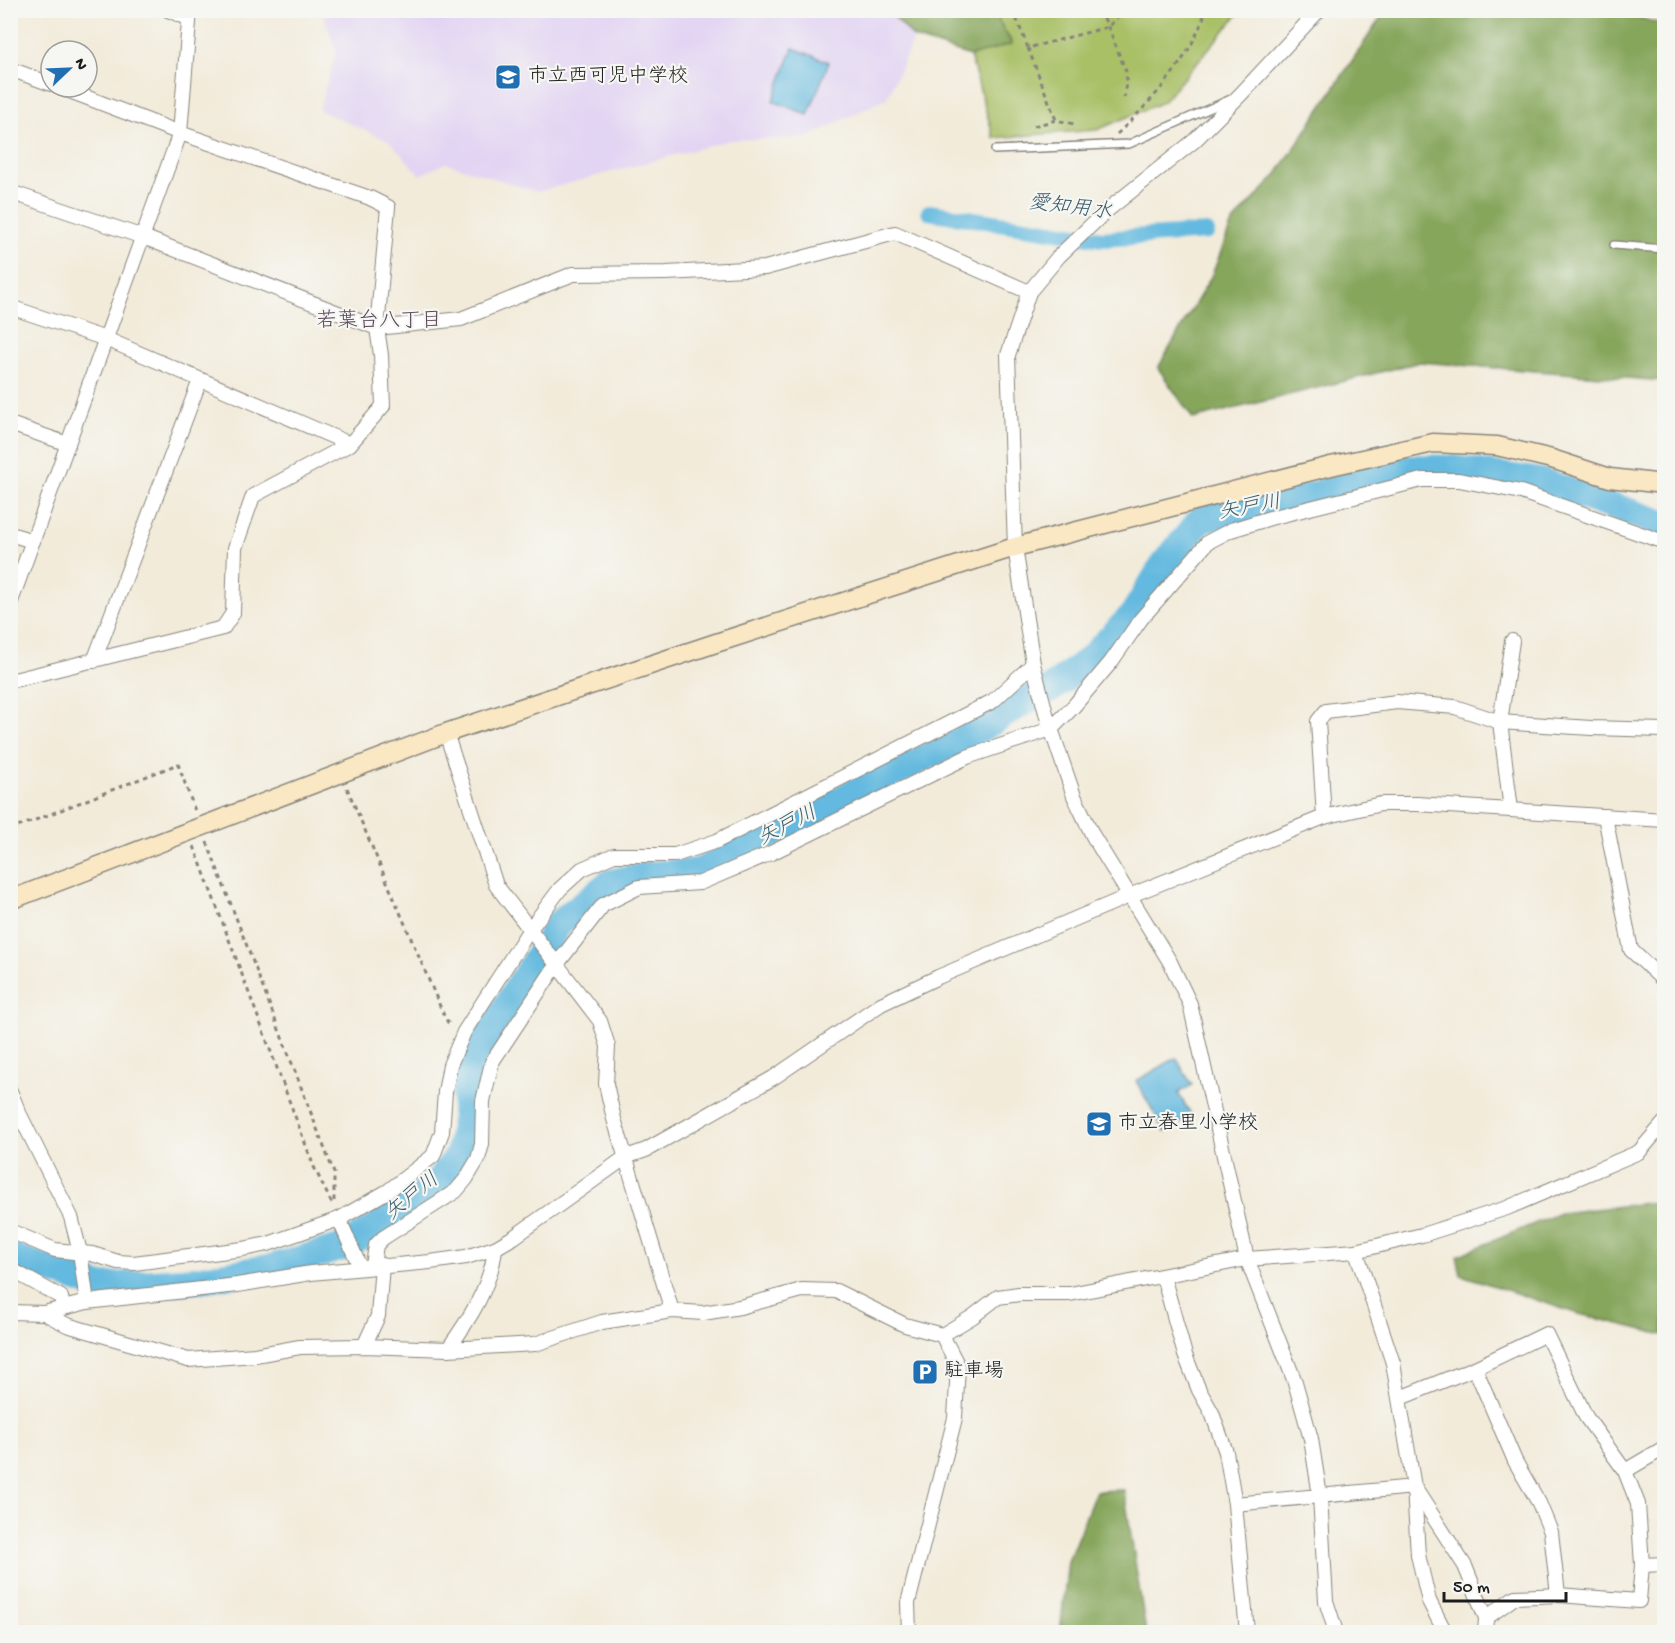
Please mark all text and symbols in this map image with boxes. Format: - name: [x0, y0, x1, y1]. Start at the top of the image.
- north arrow: [39, 39, 99, 99]
- text: N: [69, 56, 91, 74]
- school or university icon: 市立西可児中学校: [493, 62, 523, 92]
- place label: 市立西可児中学校: [528, 64, 688, 89]
- water label: 愛知用水: [1027, 190, 1113, 227]
- district label: 若葉台八丁目: [316, 308, 442, 335]
- water label: 矢戸川: [1217, 490, 1283, 527]
- water label: 矢戸川: [754, 801, 822, 852]
- school or university icon: 市立春里小学校: [1084, 1109, 1114, 1139]
- place label: 市立春里小学校: [1118, 1111, 1258, 1136]
- water label: 矢戸川: [380, 1168, 445, 1228]
- parking icon: 駐車場: [910, 1357, 940, 1387]
- place label: 駐車場: [944, 1359, 1004, 1384]
- scale bar: [1444, 1565, 1566, 1603]
- text: 50 m: [1453, 1578, 1490, 1599]

